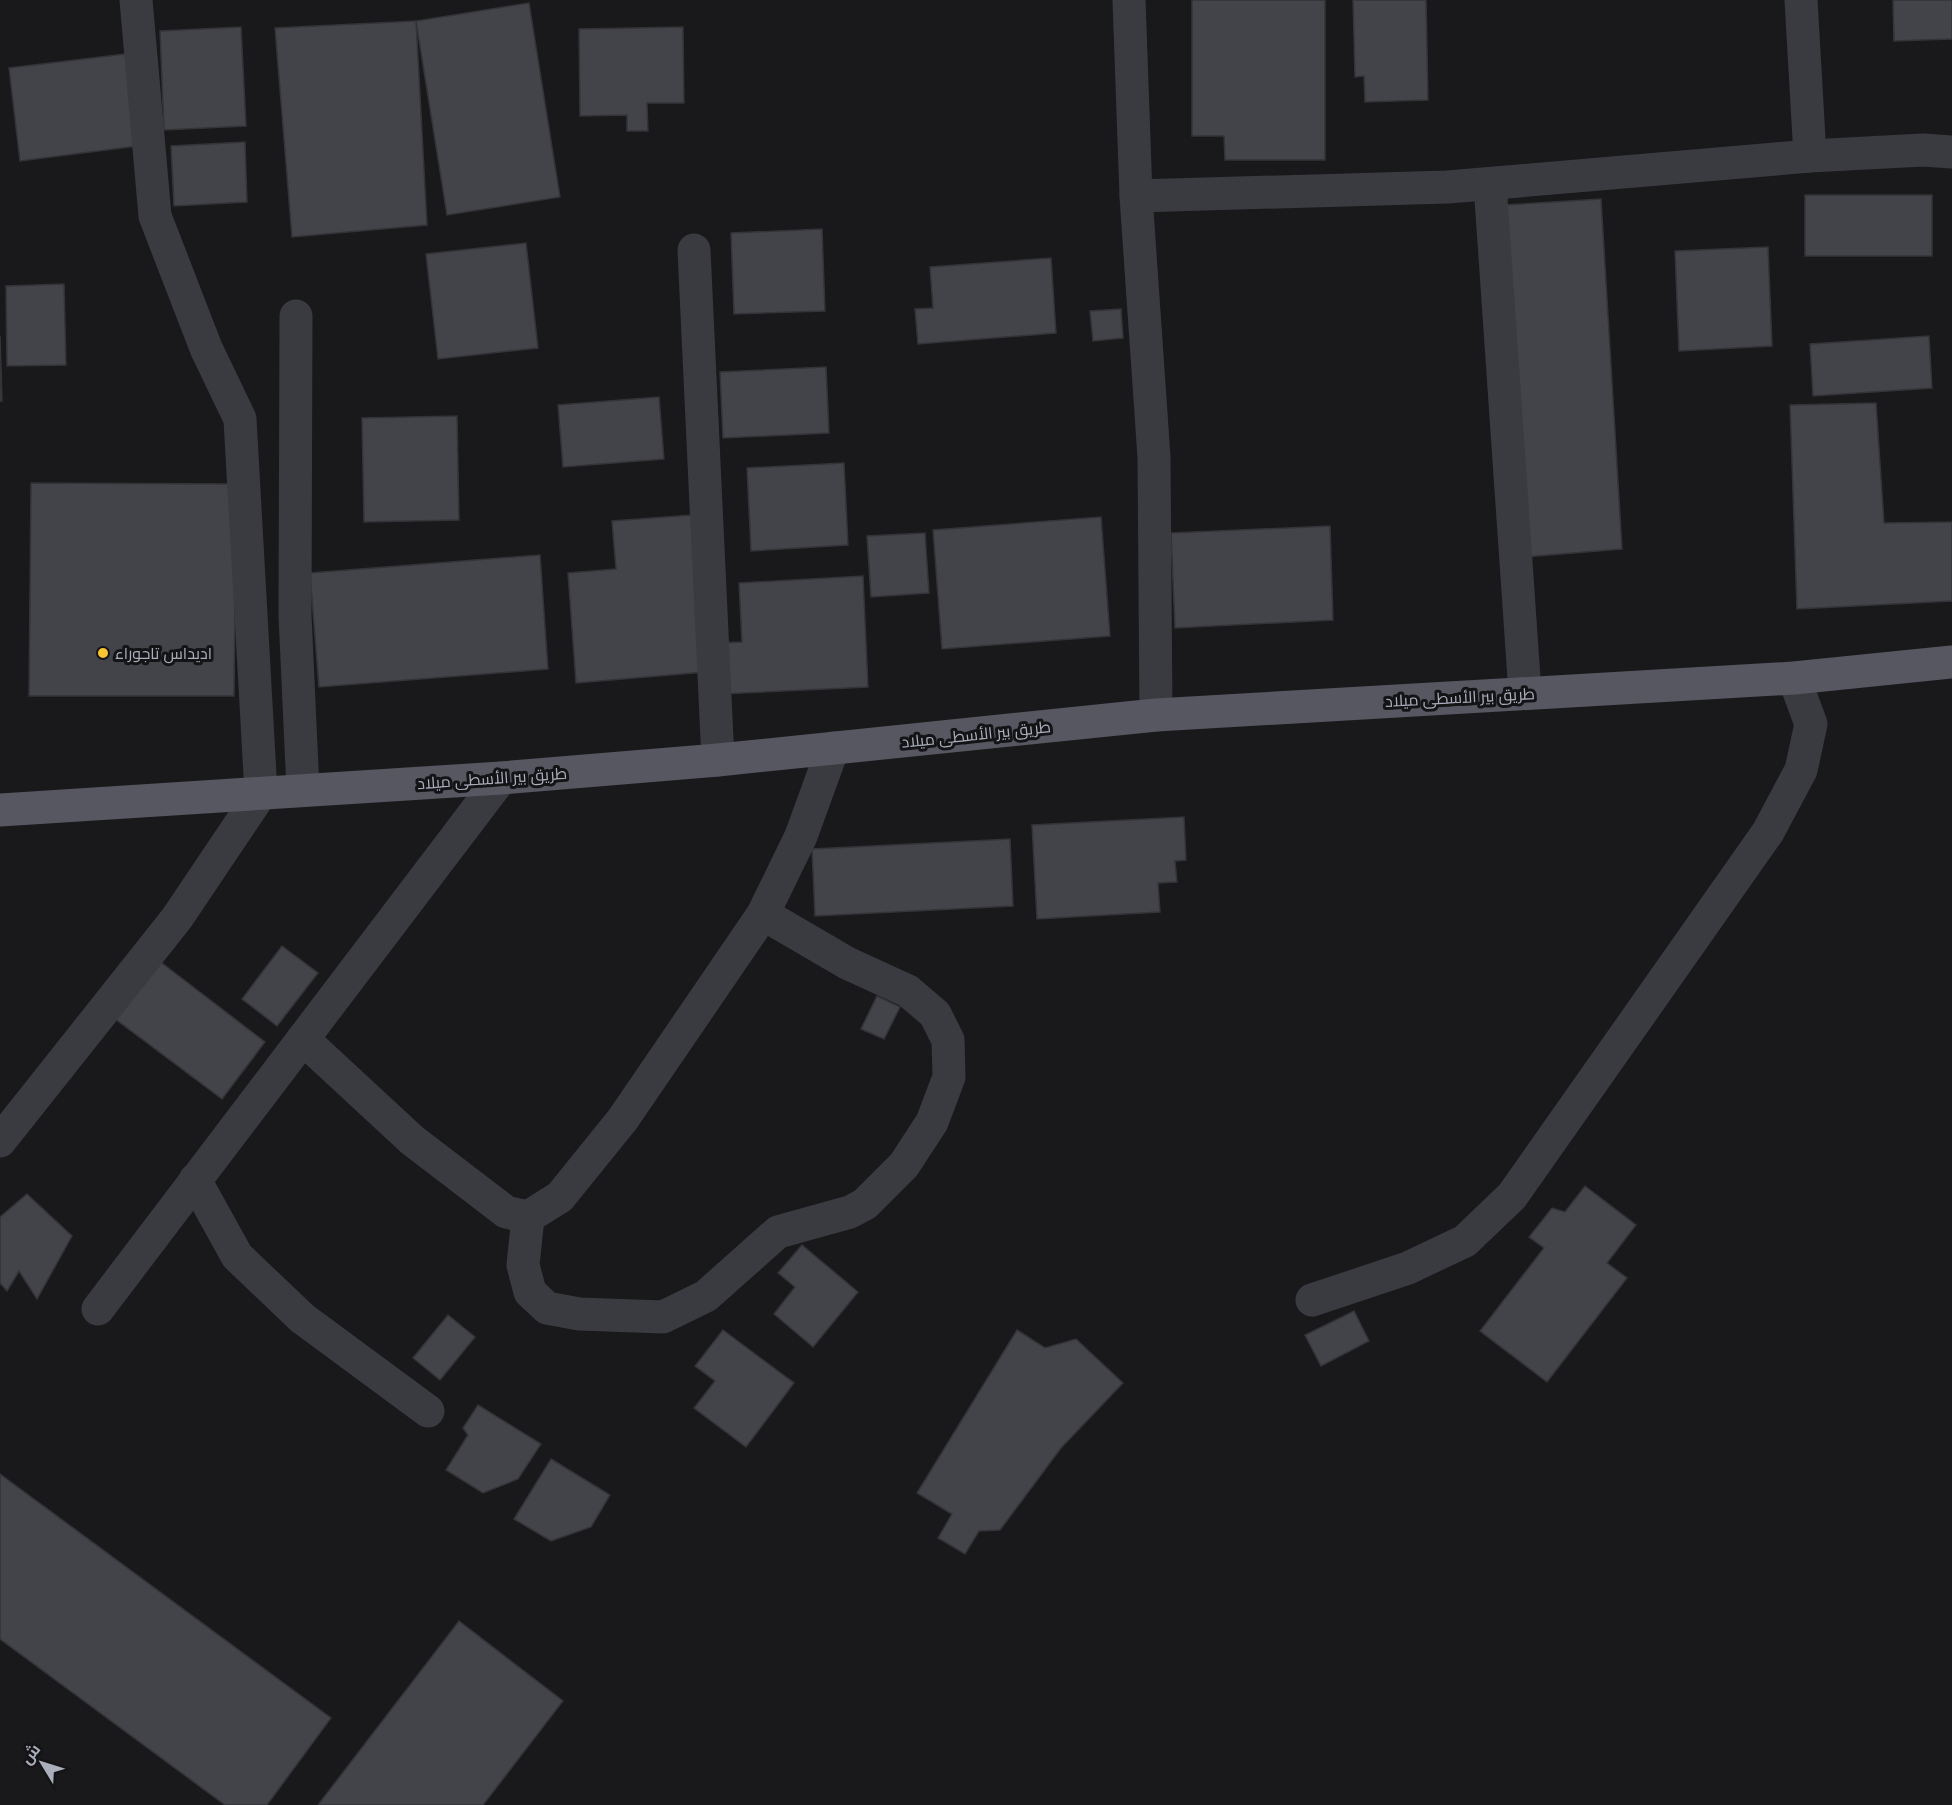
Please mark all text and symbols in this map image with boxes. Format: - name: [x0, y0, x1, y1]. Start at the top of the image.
- place label: اديداس تاجوراء: [115, 643, 212, 664]
- marker: اديداس تاجوراء: [96, 646, 110, 660]
- street label: طريق بير الأسطى ميلاد: [1385, 683, 1536, 712]
- street label: طريق بير الأسطى ميلاد: [900, 716, 1052, 753]
- street label: طريق بير الأسطى ميلاد: [416, 763, 568, 794]
- north arrow: [12, 1733, 72, 1793]
- text: ش: [16, 1740, 45, 1769]

